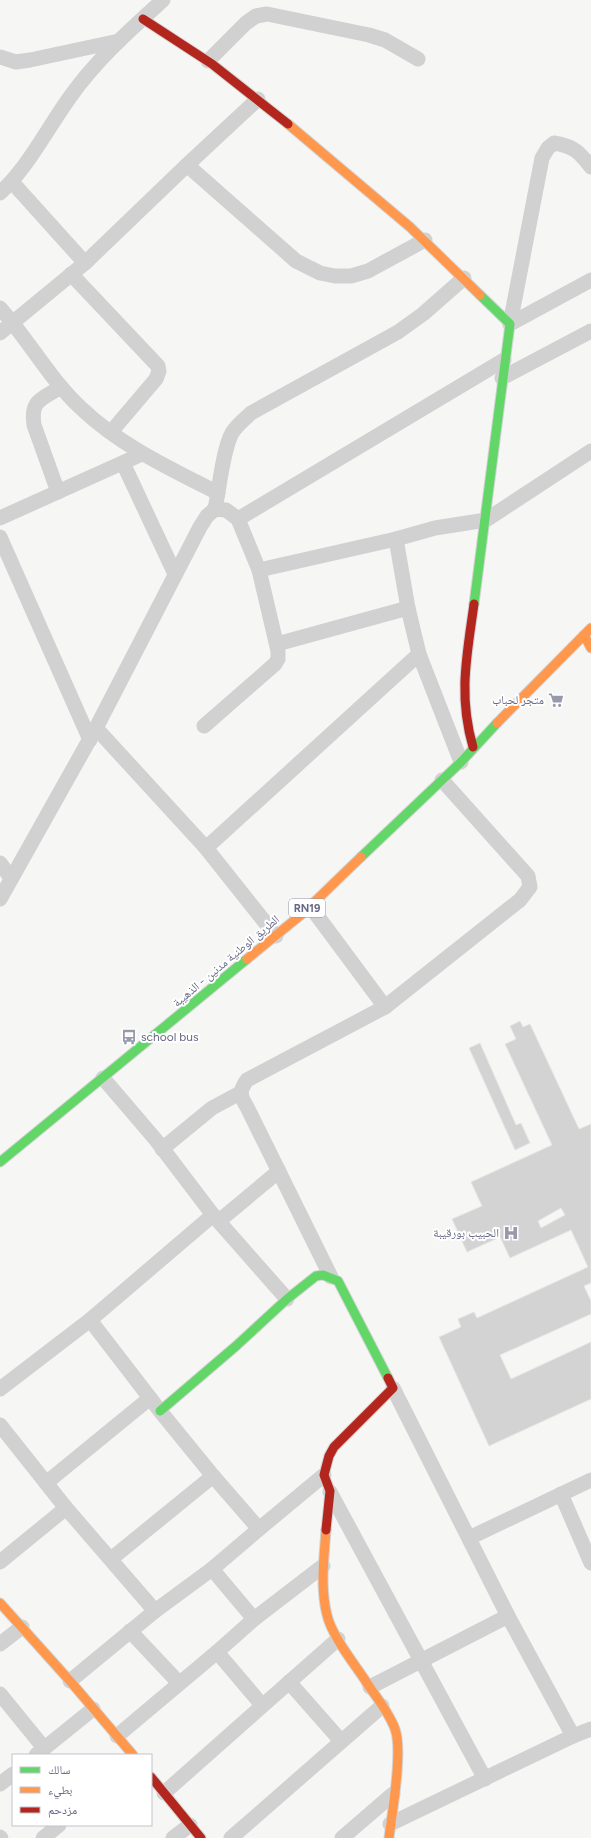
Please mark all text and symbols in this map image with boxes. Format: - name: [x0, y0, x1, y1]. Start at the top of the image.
- supermarket icon: متجر لحباب: [547, 691, 565, 709]
- place label: متجر لحباب: [492, 693, 544, 707]
- road number: RN19: [289, 899, 325, 917]
- street label: الطريق الوطنية مدنين - الذهيبة: [170, 912, 283, 1010]
- bus stop icon: school bus: [120, 1028, 138, 1046]
- place label: school bus: [141, 1030, 199, 1044]
- hospital icon: الحبيب بورقيبة: [502, 1224, 520, 1242]
- place label: الحبيب بورقيبة: [433, 1226, 499, 1240]
- legend: [12, 1754, 152, 1826]
- text: سالك: [48, 1763, 70, 1777]
- text: بطيء: [48, 1783, 72, 1800]
- text: مزدحم: [48, 1803, 77, 1818]

